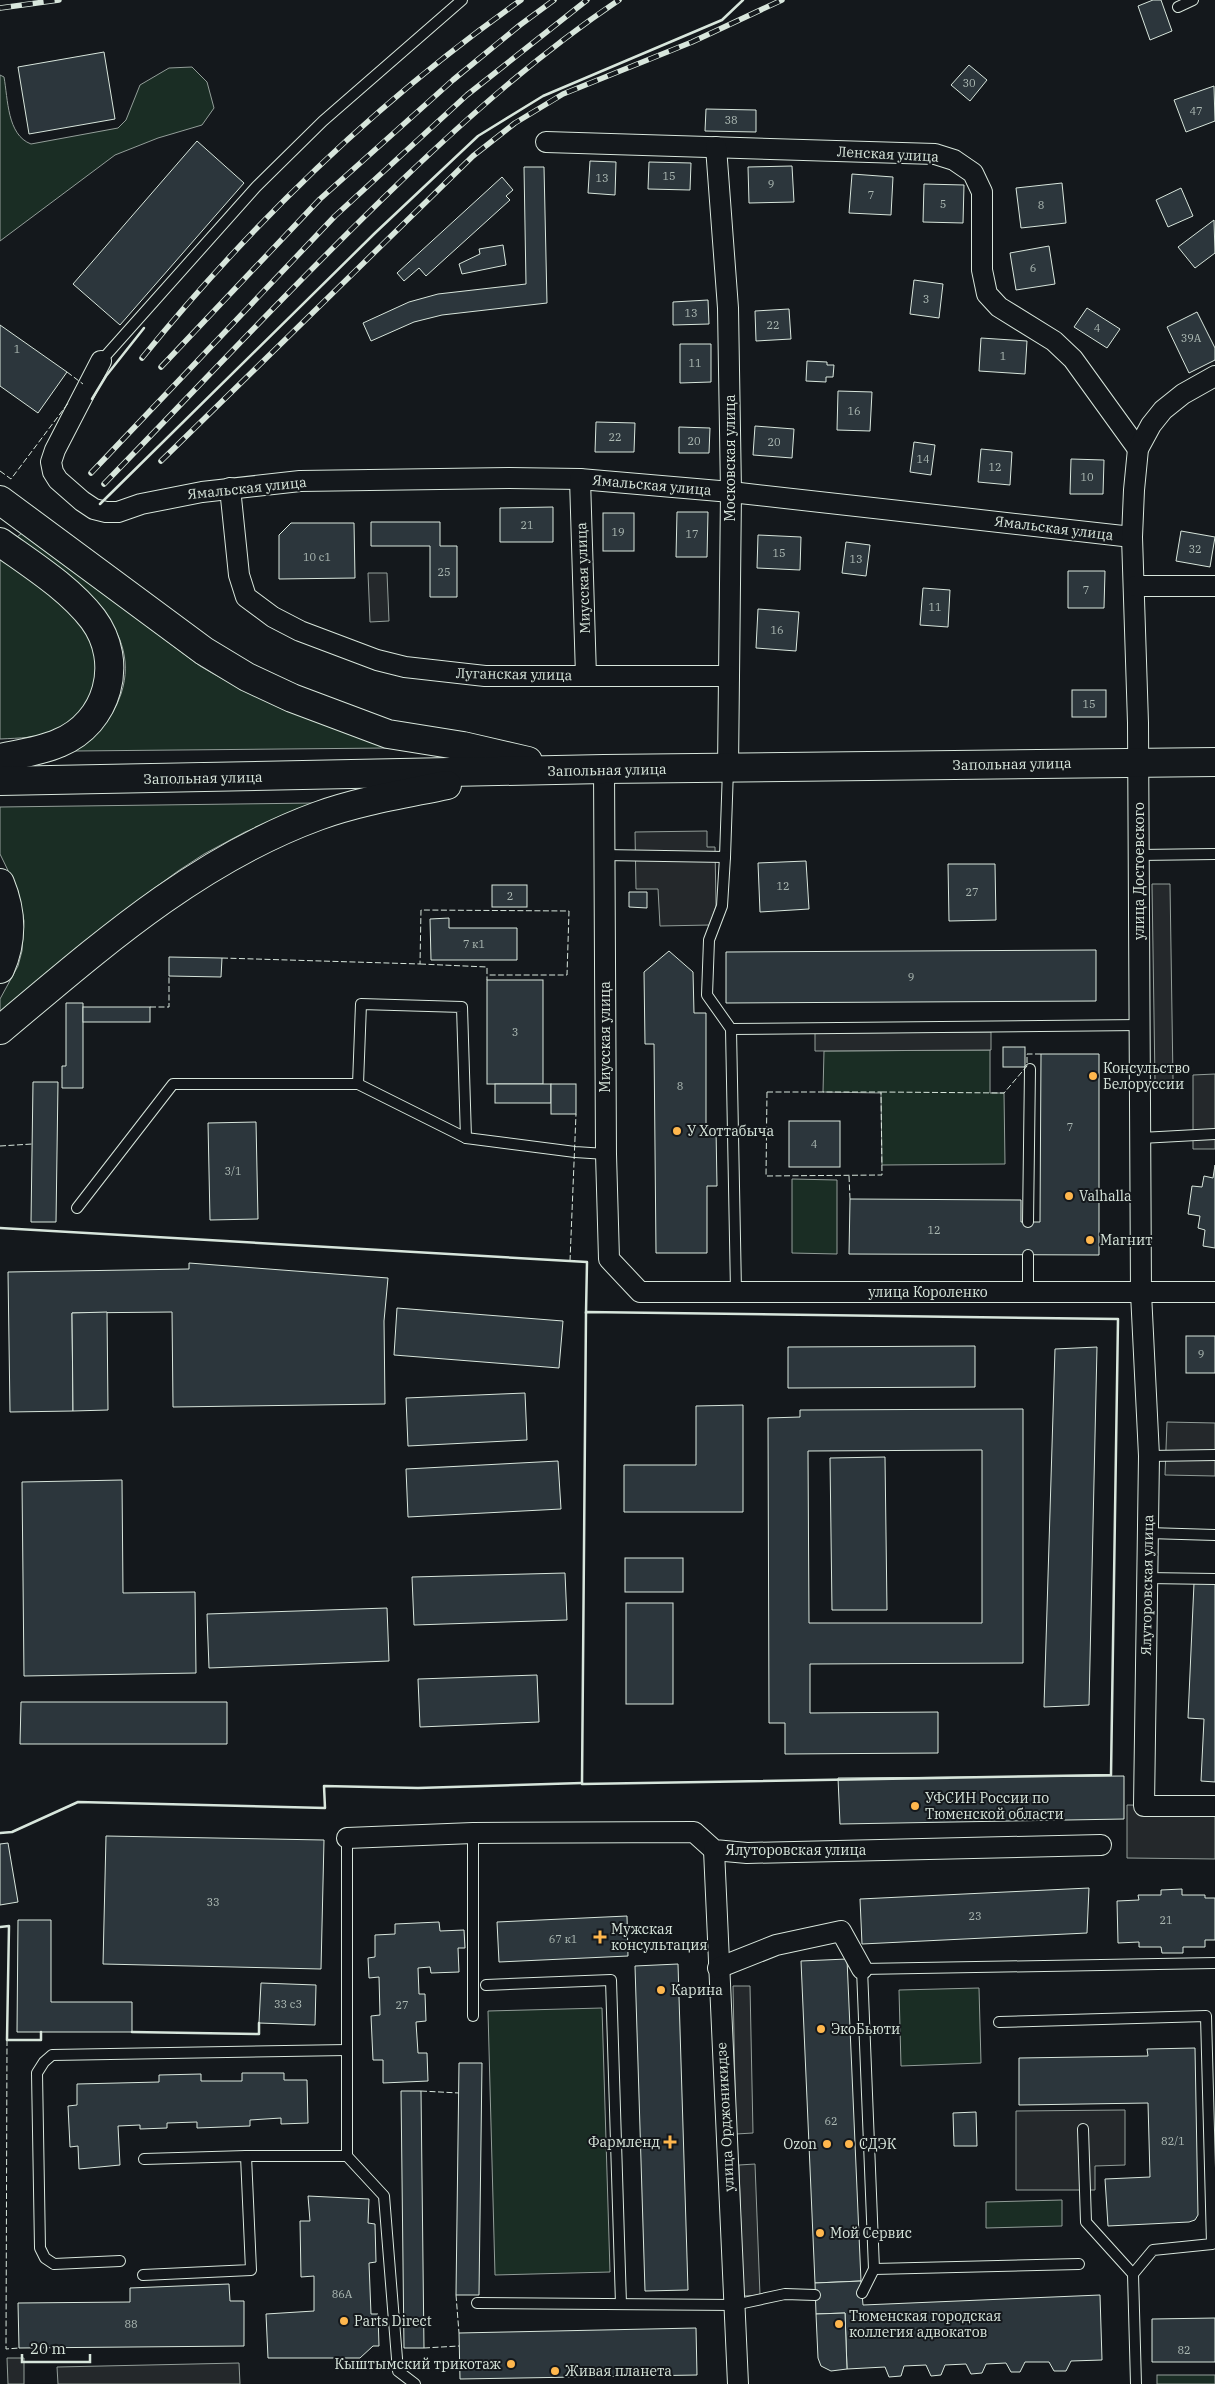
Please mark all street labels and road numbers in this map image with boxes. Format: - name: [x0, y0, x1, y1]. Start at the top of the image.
- street label: Ленская улица: [837, 142, 940, 166]
- street label: Московская улица: [721, 394, 739, 522]
- street label: Ямальская улица: [592, 471, 713, 499]
- street label: Ямальская улица: [187, 473, 308, 503]
- street label: Ямальская улица: [994, 512, 1115, 544]
- street label: Миусская улица: [572, 522, 594, 634]
- street label: Луганская улица: [456, 664, 573, 684]
- street label: Запольная улица: [952, 754, 1072, 774]
- street label: Запольная улица: [547, 760, 667, 780]
- street label: Запольная улица: [143, 768, 263, 788]
- street label: улица Достоевского: [1130, 802, 1148, 940]
- street label: Миусская улица: [596, 981, 614, 1093]
- street label: улица Короленко: [868, 1283, 988, 1301]
- street label: Ялуторовская улица: [1137, 1514, 1157, 1656]
- street label: Ялуторовская улица: [726, 1841, 867, 1859]
- street label: улица Орджоникидзе: [712, 2042, 738, 2192]

